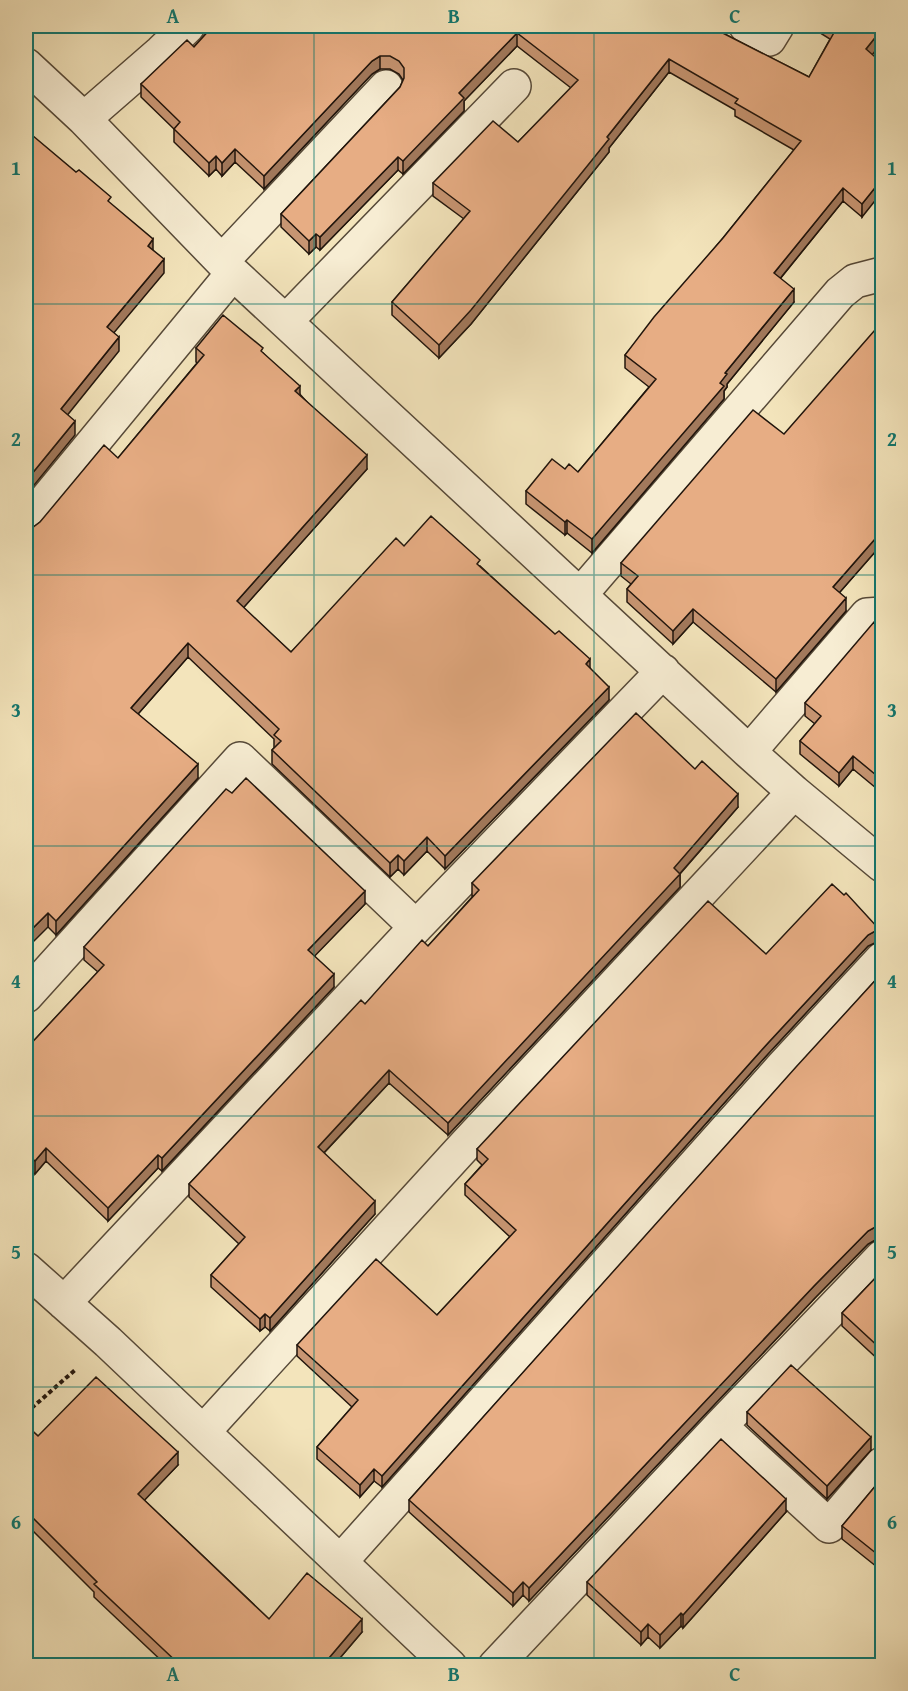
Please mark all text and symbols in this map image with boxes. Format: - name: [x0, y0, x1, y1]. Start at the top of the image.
- text: A: [167, 1, 180, 30]
- text: B: [448, 1, 460, 30]
- text: C: [729, 1, 741, 30]
- text: 1: [11, 153, 21, 182]
- text: 1: [887, 153, 897, 182]
- text: 2: [11, 424, 21, 453]
- text: 2: [887, 424, 897, 453]
- text: 3: [11, 695, 21, 724]
- text: 3: [887, 695, 897, 724]
- text: 4: [11, 966, 21, 995]
- text: 4: [887, 966, 897, 995]
- text: 5: [11, 1237, 21, 1266]
- text: 5: [887, 1237, 897, 1266]
- text: 6: [11, 1507, 21, 1536]
- text: 6: [887, 1507, 897, 1536]
- text: A: [167, 1659, 180, 1688]
- text: B: [448, 1659, 460, 1688]
- text: C: [729, 1659, 741, 1688]

